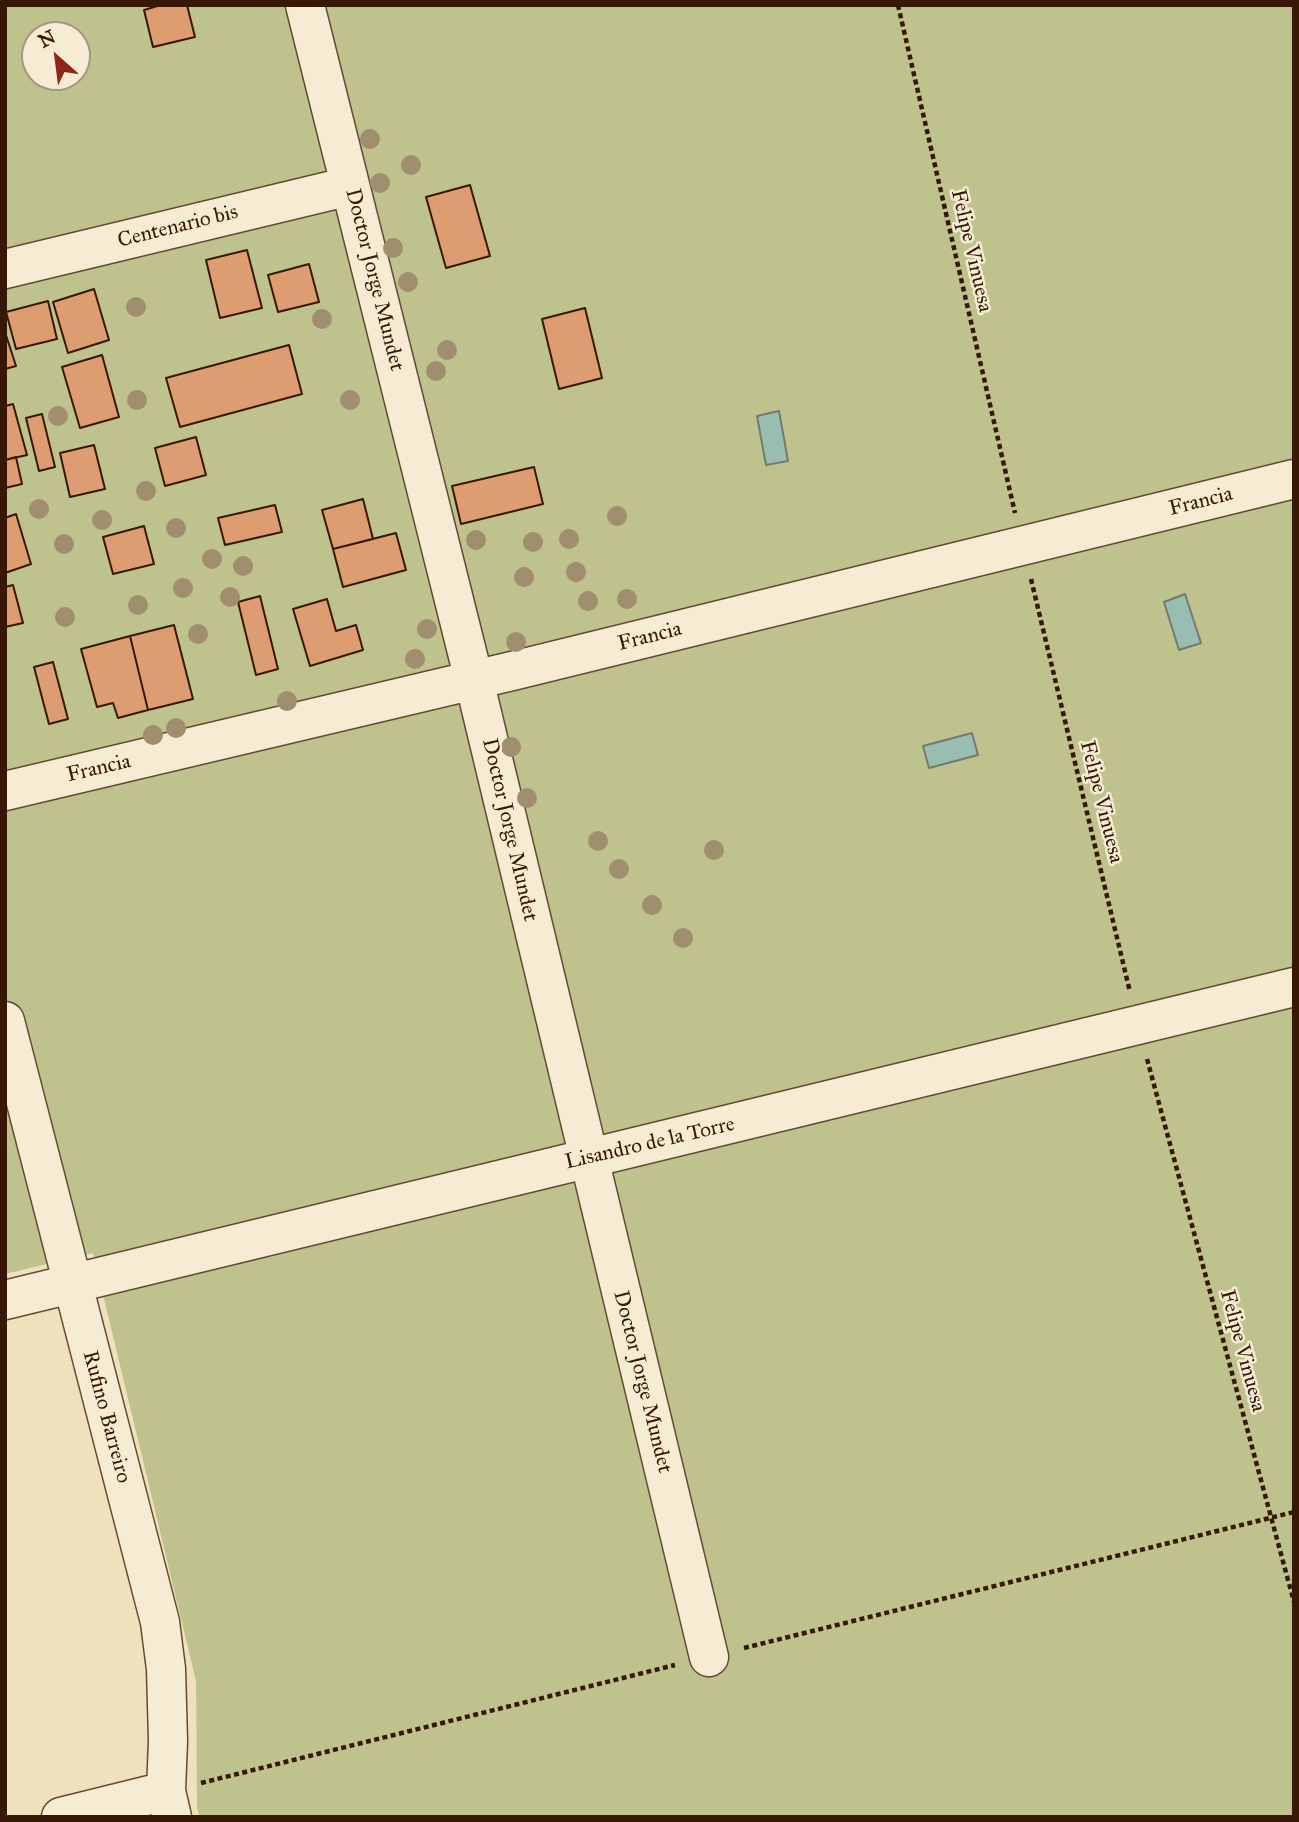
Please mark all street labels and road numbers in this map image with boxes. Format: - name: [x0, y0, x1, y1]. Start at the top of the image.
- street label: Doctor Jorge Mundet: [339, 186, 409, 374]
- street label: Felipe Vinuesa: [945, 187, 997, 315]
- street label: Centenario bis: [115, 200, 241, 254]
- street label: Francia: [1166, 482, 1236, 522]
- street label: Francia: [615, 617, 685, 657]
- street label: Doctor Jorge Mundet: [476, 736, 542, 924]
- street label: Felipe Vinuesa: [1074, 738, 1128, 866]
- street label: Francia: [65, 749, 133, 789]
- street label: Lisandro de la Torre: [563, 1112, 737, 1176]
- street label: Felipe Vinuesa: [1214, 1287, 1270, 1415]
- street label: Doctor Jorge Mundet: [607, 1288, 677, 1476]
- street label: Rufino Barreiro: [76, 1348, 136, 1486]

